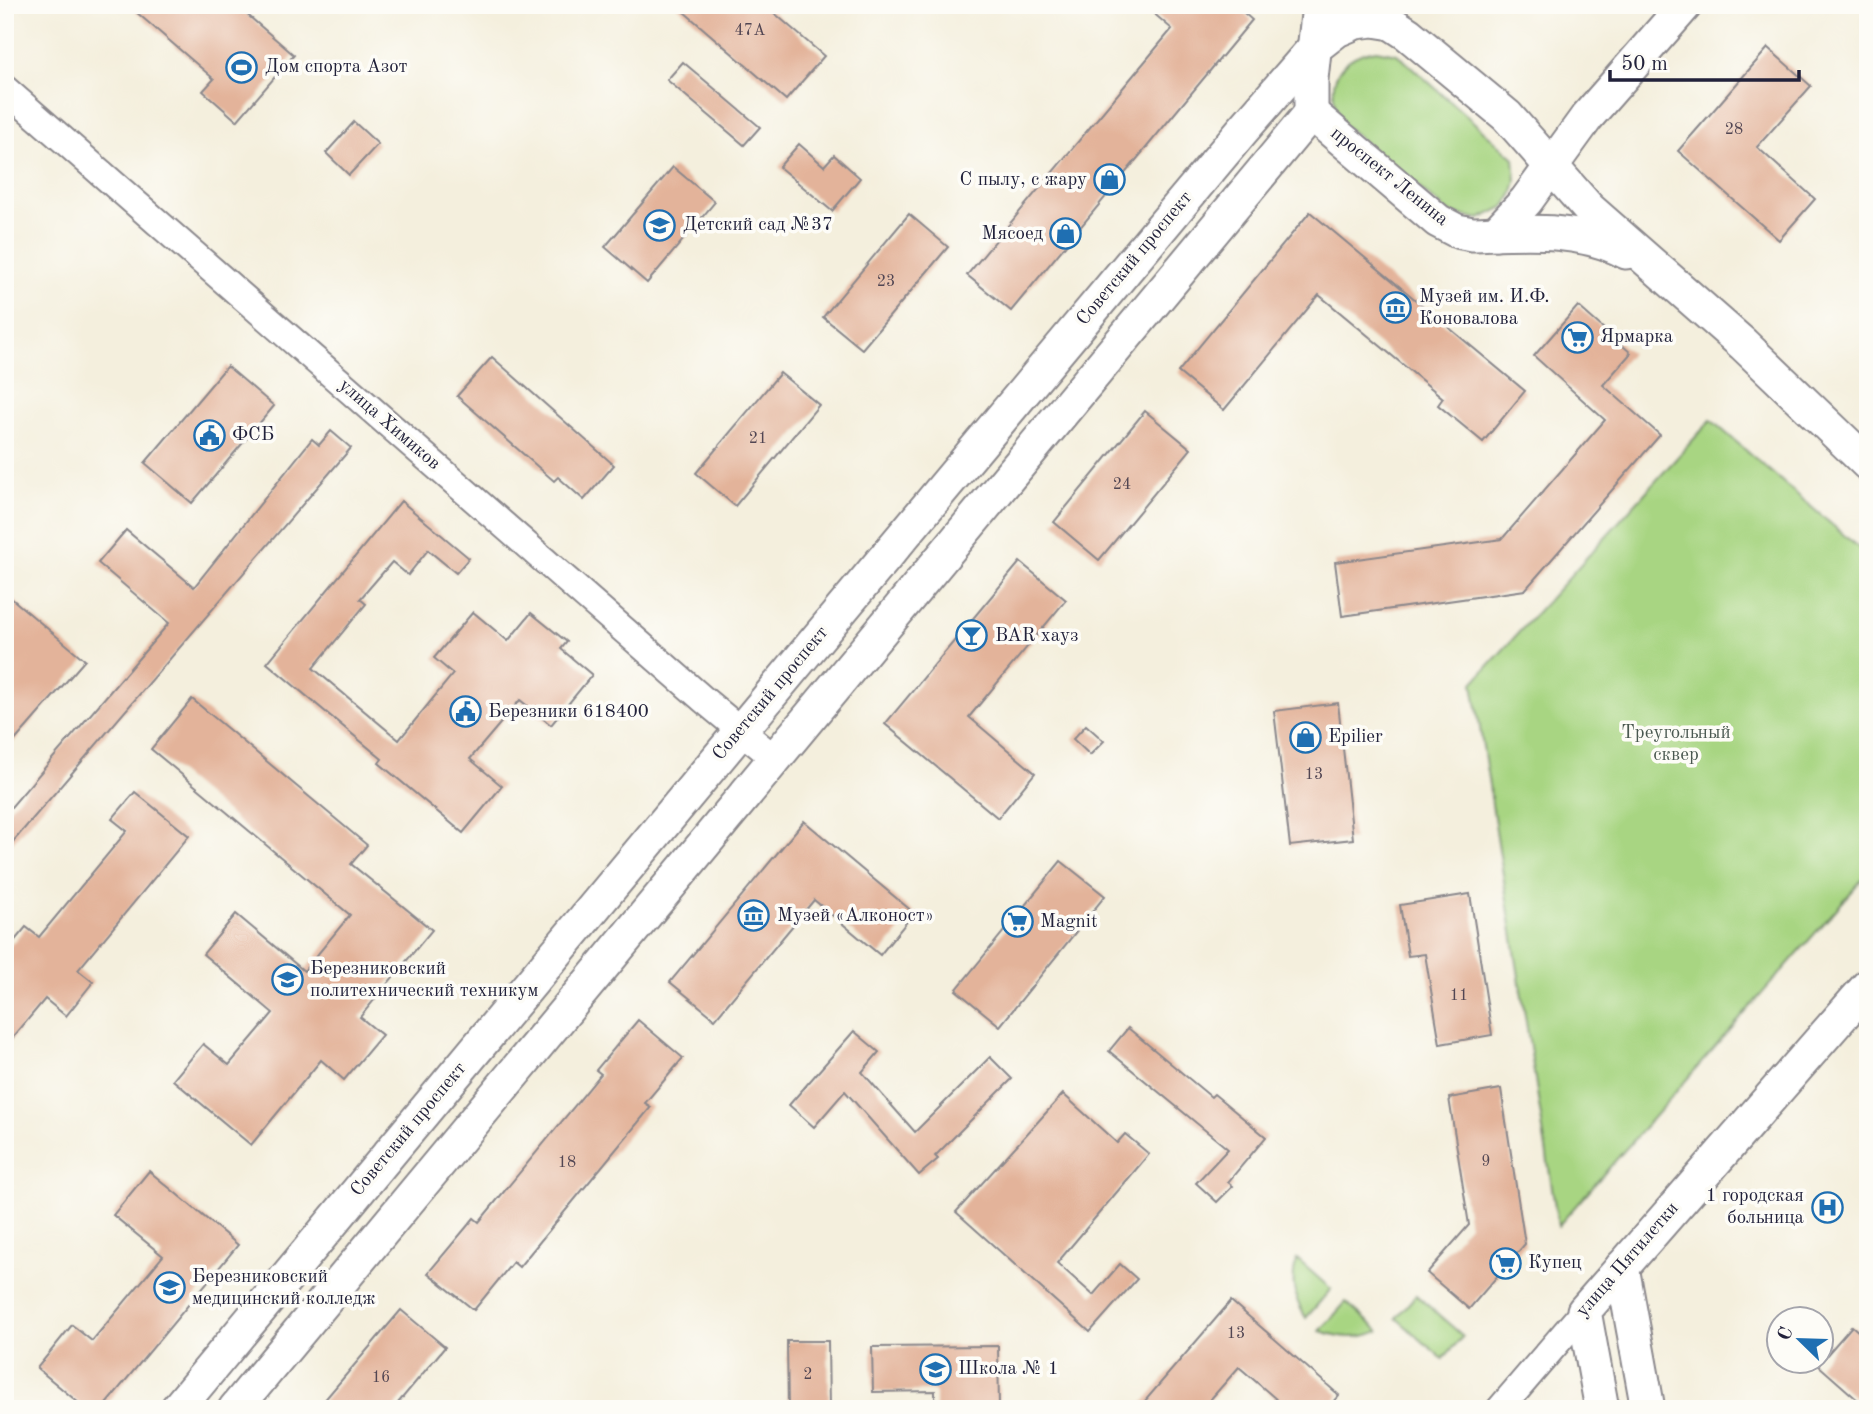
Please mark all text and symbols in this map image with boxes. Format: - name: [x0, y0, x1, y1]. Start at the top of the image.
- house number: 47А: [735, 23, 765, 39]
- scale bar: [1610, 38, 1800, 82]
- sports icon: Дом спорта Азот: [225, 50, 259, 84]
- text: 50 m: [1621, 54, 1668, 75]
- place label: Дом спорта Азот: [265, 58, 408, 77]
- house number: 28: [1725, 122, 1743, 138]
- street label: проспект Ленина: [1327, 124, 1452, 230]
- shop icon: С пылу, с жару: [1093, 163, 1127, 197]
- place label: С пылу, с жару: [960, 171, 1087, 190]
- street label: Советский проспект: [1074, 188, 1196, 330]
- school or university icon: Детский сад №37: [643, 208, 677, 242]
- place label: Детский сад №37: [683, 216, 833, 235]
- shop icon: Мясоед: [1049, 217, 1083, 251]
- place label: Мясоед: [981, 225, 1044, 244]
- house number: 23: [877, 274, 895, 290]
- place label: Музей им. И.Ф. Коновалова: [1419, 288, 1550, 329]
- museum icon: Музей им. И.Ф. Коновалова: [1379, 291, 1413, 325]
- supermarket icon: Ярмарка: [1560, 320, 1594, 354]
- place label: Ярмарка: [1600, 328, 1674, 347]
- street label: улица Химиков: [335, 376, 443, 474]
- public building icon: ФСБ: [192, 418, 226, 452]
- place label: ФСБ: [232, 426, 274, 445]
- house number: 21: [749, 431, 767, 447]
- house number: 24: [1113, 477, 1131, 493]
- bar icon: BAR хауз: [955, 619, 989, 653]
- street label: Советский проспект: [710, 623, 832, 765]
- place label: BAR хауз: [995, 627, 1078, 646]
- public building icon: Березники 618400: [448, 695, 482, 729]
- place label: Березники 618400: [488, 703, 649, 722]
- shop icon: Epilier: [1288, 720, 1322, 754]
- park label: Треугольный сквер: [1621, 724, 1731, 765]
- place label: Epilier: [1328, 728, 1383, 747]
- house number: 13: [1305, 767, 1323, 783]
- museum icon: Музей «Алконост»: [737, 899, 771, 933]
- supermarket icon: Magnit: [1000, 905, 1034, 939]
- place label: Музей «Алконост»: [777, 907, 934, 926]
- place label: Magnit: [1040, 913, 1098, 932]
- place label: Березниковский политехнический техникум: [310, 960, 539, 1001]
- school or university icon: Березниковский политехнический техникум: [270, 963, 304, 997]
- house number: 11: [1450, 988, 1468, 1004]
- street label: Советский проспект: [348, 1059, 470, 1201]
- house number: 9: [1481, 1154, 1491, 1170]
- house number: 18: [558, 1155, 576, 1171]
- place label: 1 городская больница: [1706, 1187, 1805, 1228]
- hospital icon: 1 городская больница: [1810, 1190, 1844, 1224]
- street label: улица Пятилетки: [1573, 1199, 1683, 1321]
- supermarket icon: Купец: [1488, 1246, 1522, 1280]
- place label: Купец: [1528, 1254, 1582, 1273]
- place label: Березниковский медицинский колледж: [192, 1268, 376, 1309]
- school or university icon: Березниковский медицинский колледж: [152, 1271, 186, 1305]
- north arrow: [1764, 1306, 1834, 1376]
- text: С: [1775, 1325, 1798, 1344]
- house number: 13: [1227, 1326, 1245, 1342]
- school or university icon: Школа № 1: [918, 1352, 952, 1386]
- place label: Школа № 1: [958, 1360, 1059, 1379]
- house number: 2: [803, 1367, 813, 1383]
- house number: 16: [372, 1370, 390, 1386]

